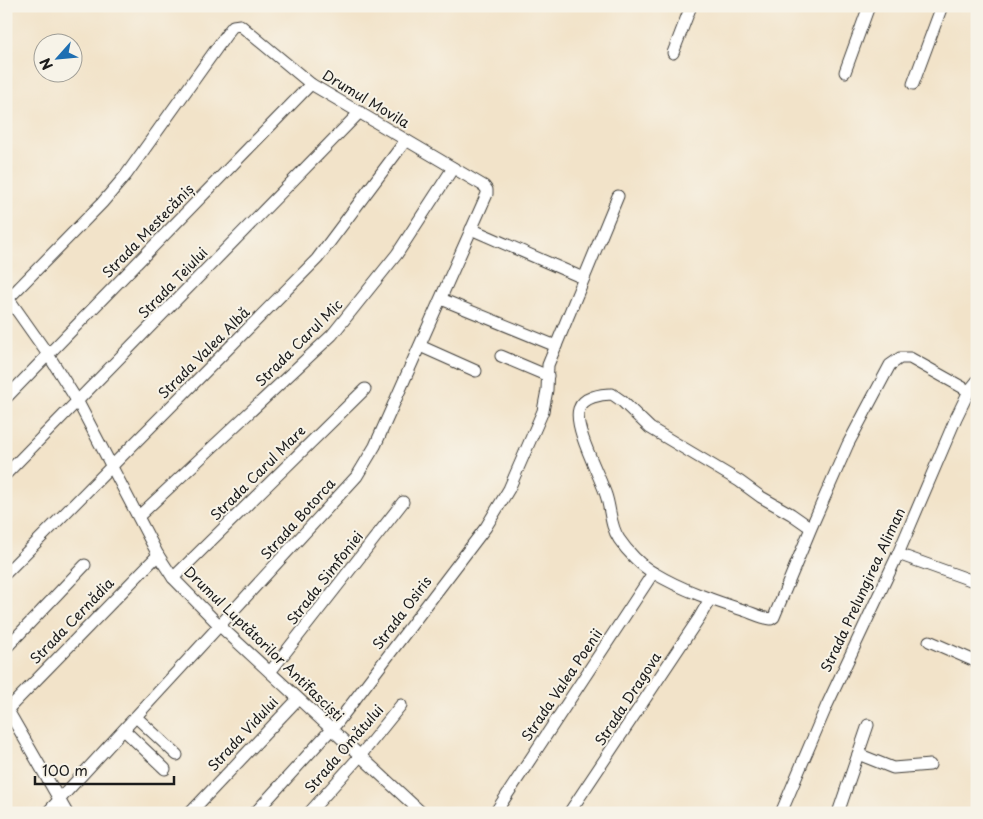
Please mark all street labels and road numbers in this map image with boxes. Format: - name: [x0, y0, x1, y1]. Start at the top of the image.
- street label: Drumul Movila: [319, 64, 414, 133]
- street label: Strada Mestecăniș: [97, 179, 198, 282]
- street label: Strada Teiului: [133, 242, 212, 323]
- street label: Strada Carul Mic: [250, 294, 347, 391]
- street label: Strada Valea Albă: [153, 302, 254, 403]
- street label: Strada Carul Mare: [205, 420, 310, 525]
- street label: Strada Botorca: [255, 473, 340, 564]
- street label: Strada Prelungirea Aliman: [815, 504, 910, 676]
- street label: Strada Simfoniei: [281, 526, 368, 629]
- street label: Drumul Luptătorilor Antifasciști: [180, 561, 349, 726]
- street label: Strada Osiris: [367, 572, 436, 654]
- street label: Strada Cernădia: [25, 573, 119, 669]
- street label: Strada Valea Poenii: [516, 624, 607, 745]
- street label: Strada Dragova: [589, 647, 666, 750]
- street label: Strada Vidului: [203, 692, 283, 776]
- street label: Strada Omătului: [299, 700, 388, 798]

